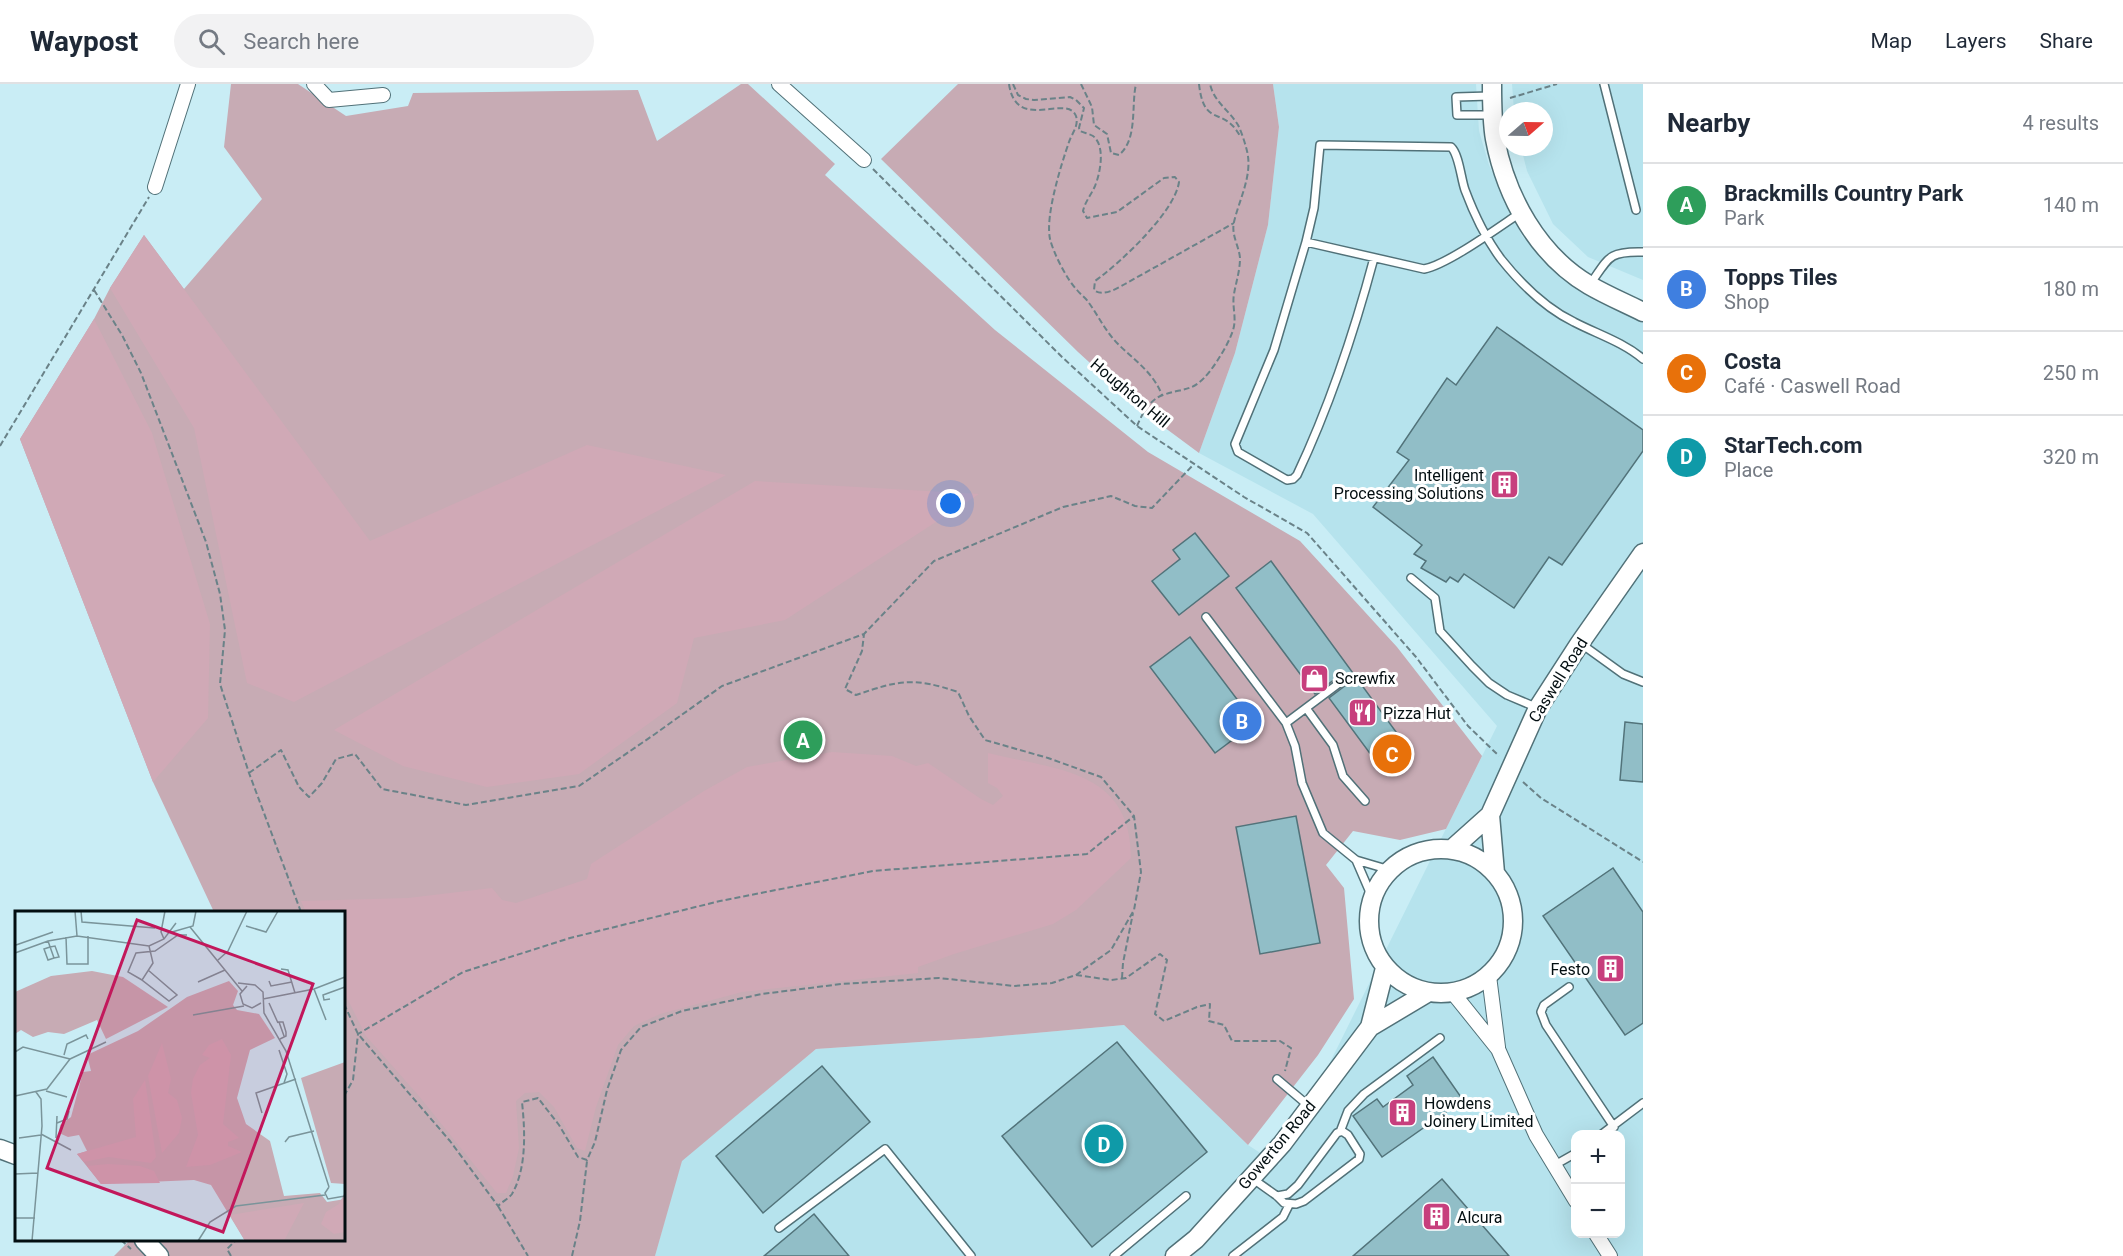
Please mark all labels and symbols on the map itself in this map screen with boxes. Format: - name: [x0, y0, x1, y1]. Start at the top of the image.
- north arrow: [1499, 102, 1553, 156]
- street label: Houghton Hill: [1087, 354, 1173, 432]
- place label: Intelligent Processing Solutions: [1334, 466, 1484, 503]
- building icon: Intelligent Processing Solutions: [1489, 468, 1521, 500]
- your location: [936, 489, 965, 518]
- street label: Caswell Road: [1524, 634, 1592, 726]
- shop icon: Screwfix: [1298, 662, 1330, 694]
- place label: Screwfix: [1335, 669, 1396, 688]
- restaurant icon: Pizza Hut: [1346, 697, 1378, 729]
- pin: B: [1222, 698, 1262, 744]
- place label: Pizza Hut: [1383, 704, 1451, 723]
- pin: A: [784, 718, 822, 762]
- pin: C: [1372, 732, 1412, 776]
- inset map: [15, 911, 345, 1241]
- building icon: Festo: [1595, 953, 1627, 985]
- place label: Festo: [1550, 960, 1590, 979]
- place label: Howdens Joinery Limited: [1424, 1094, 1533, 1131]
- building icon: Howdens Joinery Limited: [1387, 1096, 1419, 1128]
- street label: Gowerton Road: [1234, 1097, 1320, 1193]
- pin: D: [1084, 1122, 1124, 1166]
- building icon: Alcura: [1420, 1201, 1452, 1233]
- place label: Alcura: [1457, 1208, 1502, 1227]

